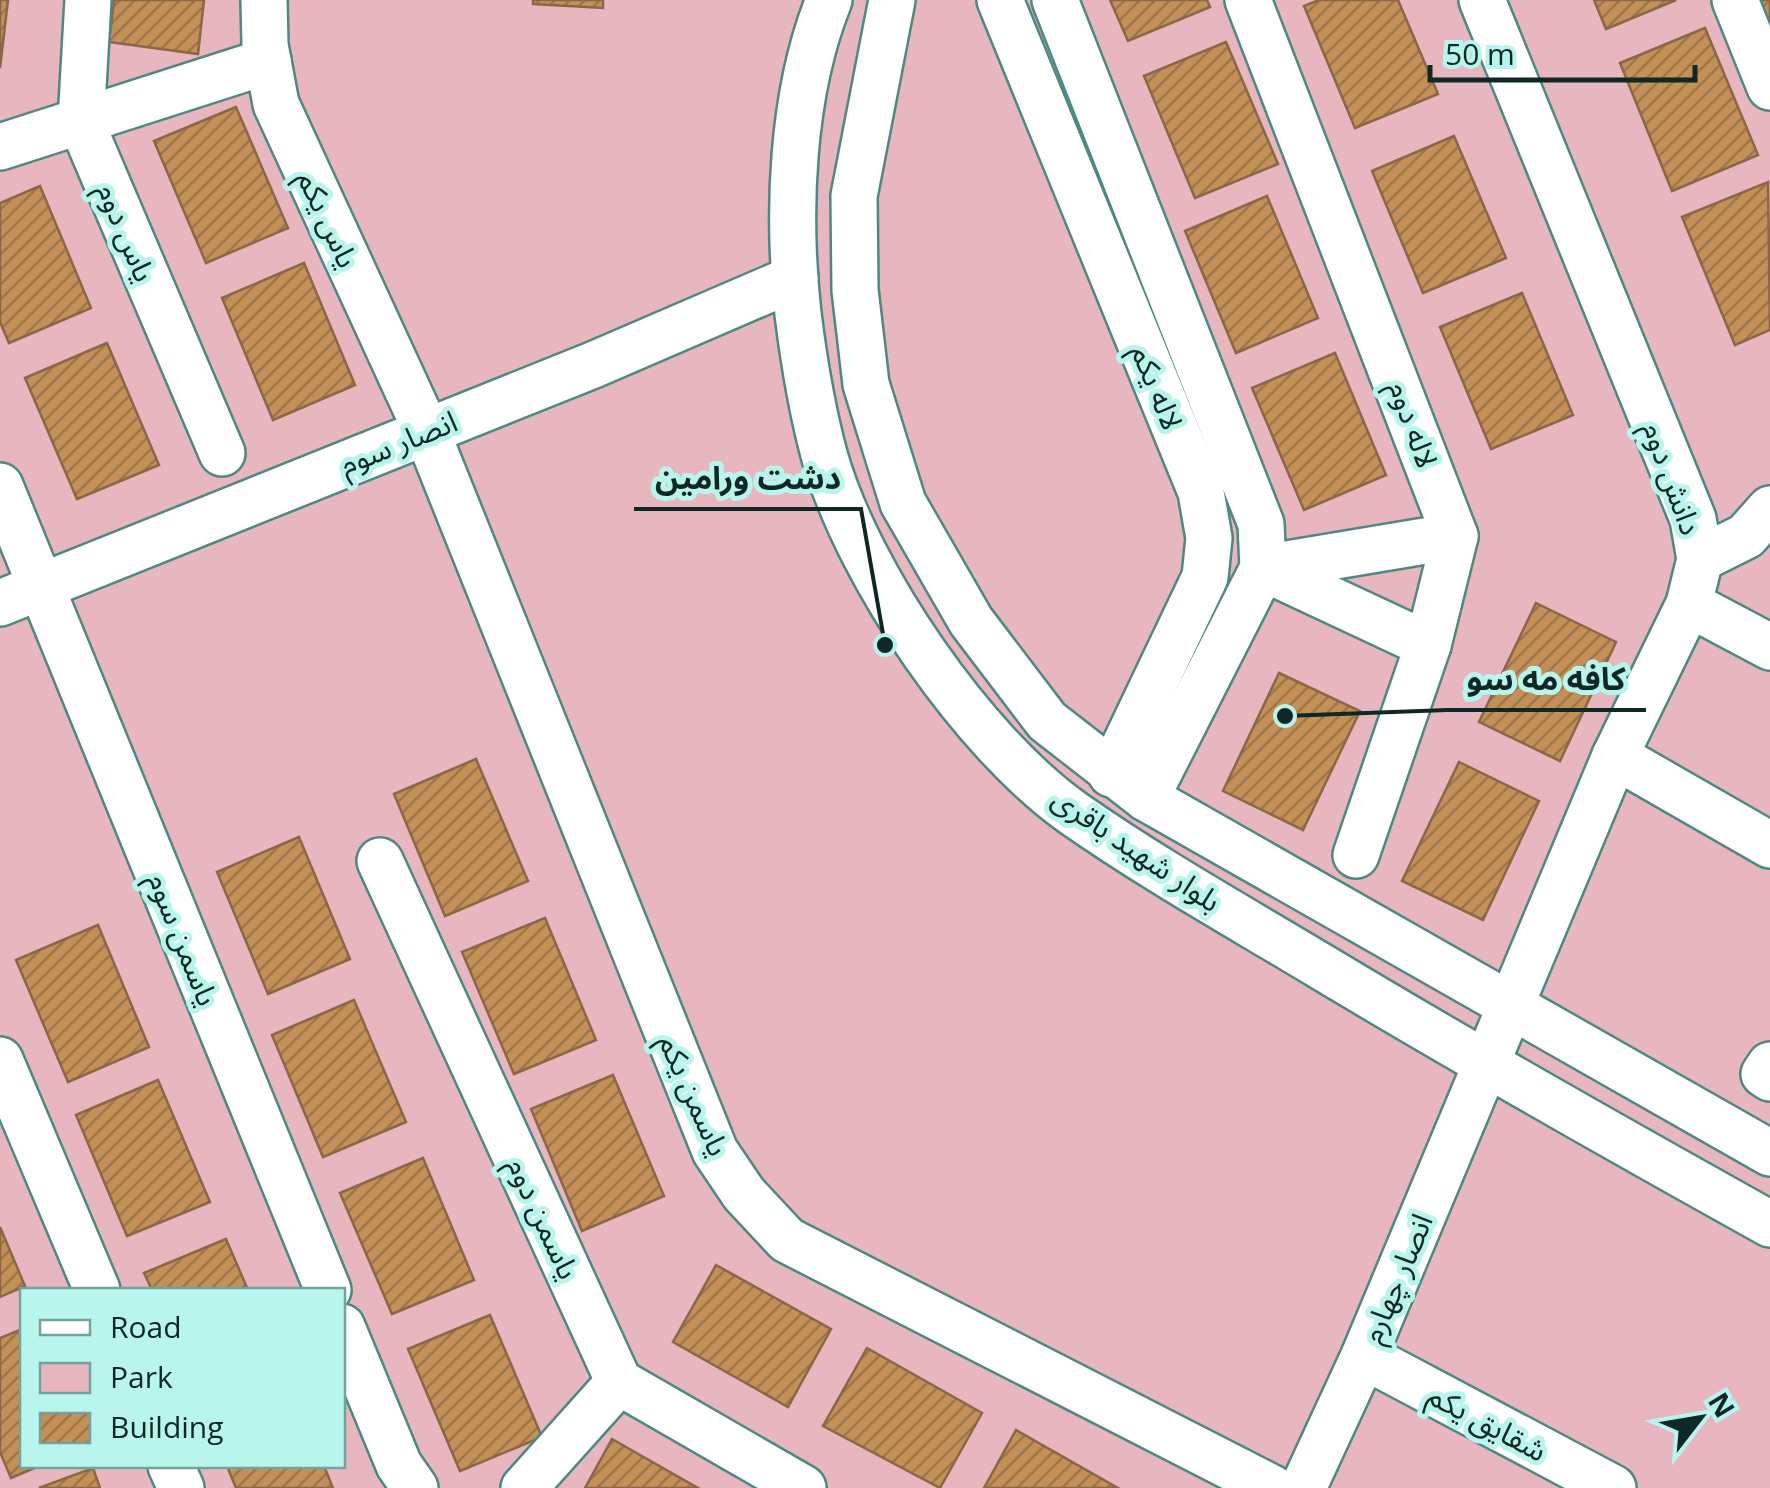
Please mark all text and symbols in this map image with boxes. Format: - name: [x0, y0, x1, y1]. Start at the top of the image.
- scale bar: [1430, 20, 1695, 82]
- text: 50 m: [1445, 33, 1515, 74]
- street label: یاس یکم: [285, 164, 369, 276]
- street label: یاس دوم: [85, 176, 166, 289]
- street label: لاله یکم: [1119, 338, 1194, 437]
- street label: لاله دوم: [1377, 375, 1449, 474]
- street label: انصار سوم: [333, 400, 464, 487]
- street label: دانش دوم: [1631, 416, 1712, 541]
- callout: دشت ورامین: [634, 447, 861, 509]
- text: دشت ورامین: [655, 455, 841, 498]
- callout: کافه مه سو: [1447, 648, 1646, 710]
- text: کافه مه سو: [1467, 656, 1626, 699]
- street label: بلوار شهید باقری: [1044, 777, 1230, 921]
- street label: یاسمن سوم: [136, 866, 229, 1013]
- street label: یاسمن یکم: [646, 1028, 740, 1164]
- street label: یاسمن دوم: [495, 1150, 590, 1287]
- street label: انصار چهارم: [1350, 1207, 1444, 1350]
- legend: [20, 1288, 345, 1468]
- text: Road: [110, 1306, 182, 1347]
- text: Park: [110, 1356, 173, 1397]
- north arrow: [1650, 1368, 1750, 1468]
- street label: شقایق یکم: [1419, 1374, 1555, 1474]
- text: N: [1700, 1385, 1744, 1424]
- text: Building: [110, 1406, 224, 1447]

